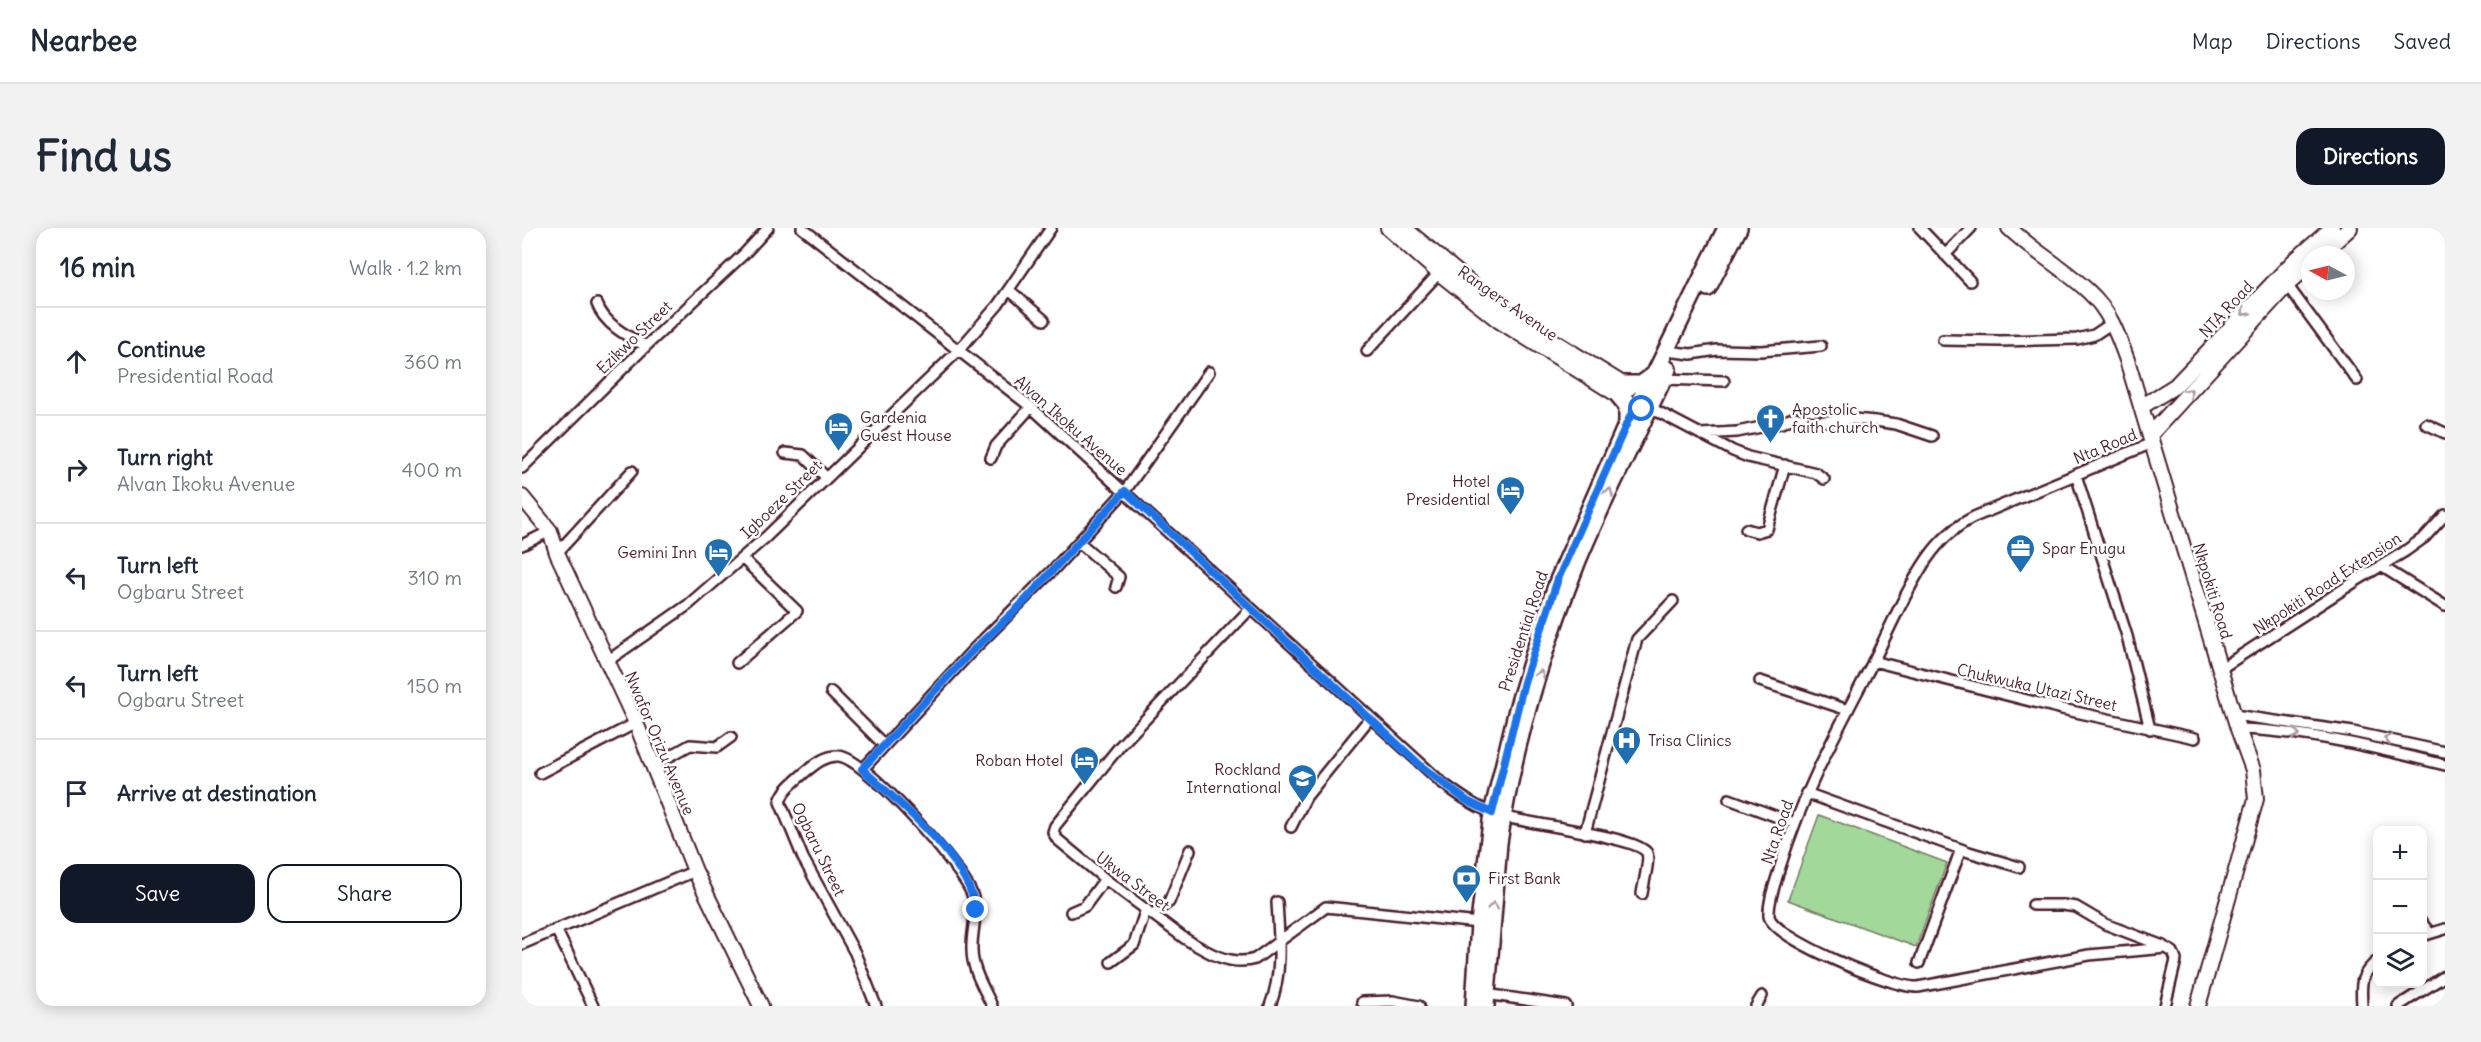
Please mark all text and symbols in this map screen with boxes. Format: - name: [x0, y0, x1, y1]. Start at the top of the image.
- text: Nearbee: [30, 23, 137, 59]
- text: Map: [2192, 28, 2233, 55]
- text: Directions: [2266, 28, 2360, 55]
- text: Saved: [2393, 28, 2451, 55]
- button: Directions: [2296, 128, 2445, 185]
- text: Find us: [36, 130, 172, 182]
- north arrow: [2301, 246, 2355, 300]
- text: 16 min: [60, 251, 135, 284]
- text: Walk · 1.2 km: [349, 255, 462, 280]
- street label: Rangers Avenue: [1454, 261, 1562, 345]
- street label: NTA Road: [2195, 276, 2257, 342]
- street label: Ezikwo Street: [592, 296, 676, 378]
- one-way arrow: [2242, 305, 2253, 316]
- text: Continue: [117, 335, 206, 363]
- icon: ahead: [60, 345, 93, 378]
- text: 360 m: [404, 349, 462, 374]
- text: Presidential Road: [117, 363, 274, 388]
- street label: Alvan Ikoku Avenue: [1011, 371, 1131, 479]
- one-way arrow: [2182, 388, 2193, 398]
- route start: [1628, 395, 1654, 421]
- place label: Apostolic faith church: [1792, 399, 1879, 437]
- church icon: Apostolic faith church: [1755, 402, 1787, 444]
- place label: Gardenia Guest House: [860, 407, 952, 445]
- hotel icon: Gardenia Guest House: [823, 410, 855, 452]
- street label: Nta Road: [2070, 424, 2140, 468]
- text: Turn right: [117, 443, 213, 471]
- icon: right: [60, 453, 93, 486]
- street label: Igboeze Street: [736, 455, 826, 543]
- text: 400 m: [402, 457, 462, 482]
- text: Alvan Ikoku Avenue: [117, 471, 295, 496]
- place label: Hotel Presidential: [1406, 471, 1490, 509]
- hotel icon: Hotel Presidential: [1495, 474, 1527, 516]
- one-way arrow: [1602, 487, 1614, 498]
- street label: Nkpokiti Road Extension: [2249, 528, 2405, 638]
- office icon: Spar Enugu: [2005, 532, 2037, 574]
- hotel icon: Gemini Inn: [702, 536, 734, 578]
- place label: Spar Enugu: [2042, 538, 2126, 558]
- street label: Nkpokiti Road: [2189, 541, 2237, 641]
- place label: Gemini Inn: [617, 542, 697, 562]
- text: Turn left: [117, 551, 198, 579]
- icon: left: [60, 561, 93, 594]
- text: 310 m: [407, 565, 462, 590]
- street label: Presidential Road: [1494, 568, 1552, 694]
- text: Ogbaru Street: [117, 579, 244, 604]
- text: Turn left: [117, 659, 198, 687]
- street label: Chukwuka Utazi Street: [1955, 659, 2119, 715]
- street label: Nwafor Orizu Avenue: [621, 668, 699, 818]
- icon: left: [60, 669, 93, 702]
- one-way arrow: [1533, 669, 1545, 680]
- text: 150 m: [407, 673, 462, 698]
- text: Ogbaru Street: [117, 687, 244, 712]
- hospital icon: Trisa Clinics: [1611, 724, 1643, 766]
- one-way arrow: [2292, 727, 2301, 739]
- place label: Trisa Clinics: [1648, 730, 1732, 750]
- one-way arrow: [2383, 734, 2393, 747]
- hotel icon: Roban Hotel: [1068, 744, 1100, 786]
- place label: Roban Hotel: [975, 750, 1063, 770]
- place label: Rockland International: [1186, 759, 1281, 797]
- school or university icon: Rockland International: [1286, 762, 1318, 804]
- icon: arrive: [60, 777, 93, 810]
- text: Arrive at destination: [117, 779, 317, 807]
- street label: Nta Road: [1757, 797, 1797, 867]
- street label: Ogbaru Street: [788, 799, 851, 900]
- map controls: [2373, 826, 2427, 988]
- button: +: [2373, 826, 2427, 880]
- street label: Ukwa Street: [1092, 847, 1174, 916]
- bank icon: First Bank: [1451, 862, 1483, 904]
- button: Save: [60, 864, 255, 923]
- button: Share: [267, 864, 462, 923]
- place label: First Bank: [1488, 868, 1561, 888]
- button: −: [2373, 880, 2427, 934]
- route end: [962, 896, 988, 922]
- one-way arrow: [1486, 901, 1499, 910]
- button: layers: [2373, 934, 2427, 988]

